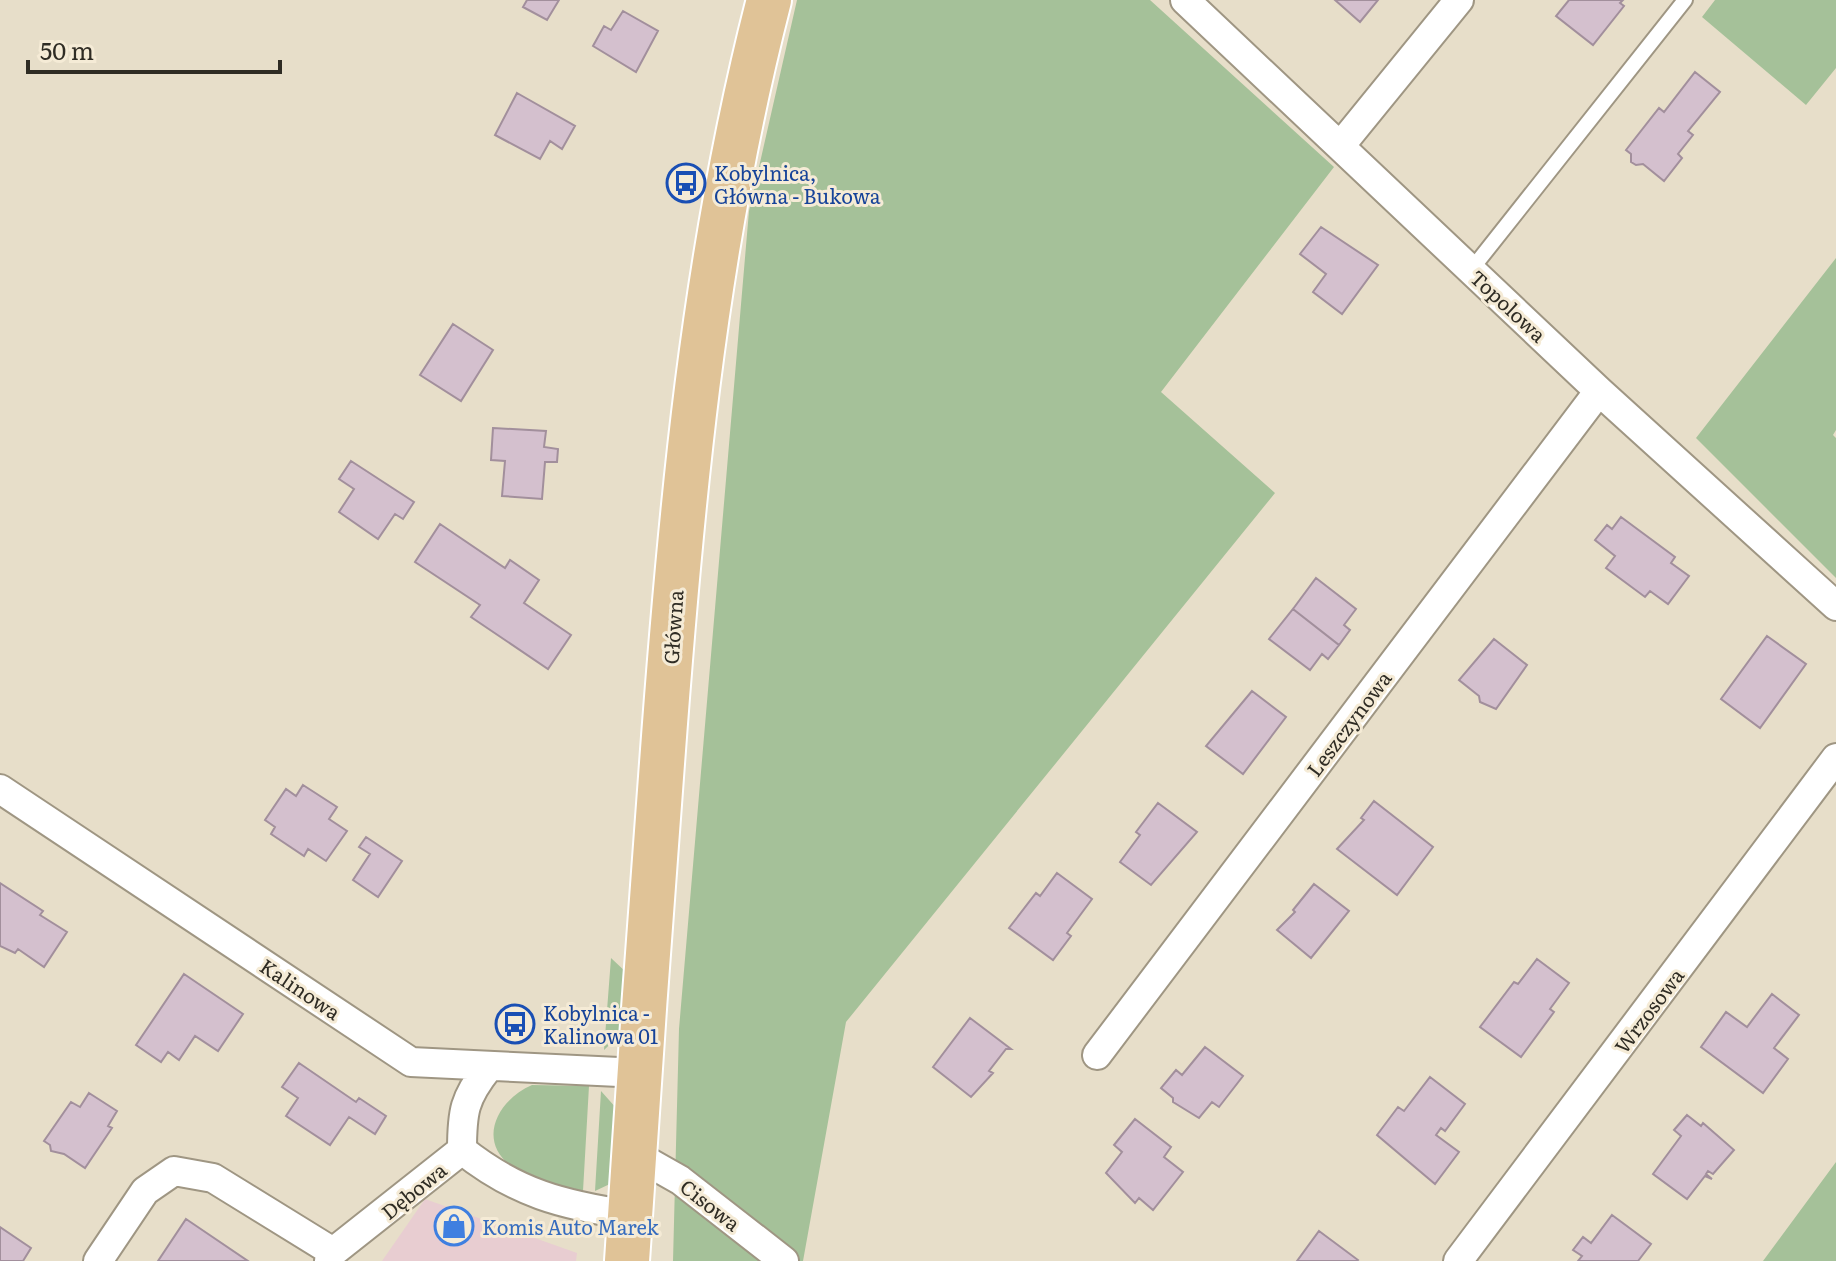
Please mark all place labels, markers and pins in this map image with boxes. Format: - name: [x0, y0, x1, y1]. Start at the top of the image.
- place label: Kobylnica, Główna - Bukowa: [714, 157, 881, 210]
- bus stop icon: Kobylnica, Główna - Bukowa: [665, 162, 707, 204]
- place label: Kobylnica - Kalinowa 01: [543, 997, 658, 1050]
- bus stop icon: Kobylnica - Kalinowa 01: [494, 1003, 536, 1045]
- shop icon: Komis Auto Marek: [433, 1205, 475, 1247]
- place label: Komis Auto Marek: [482, 1211, 660, 1241]

